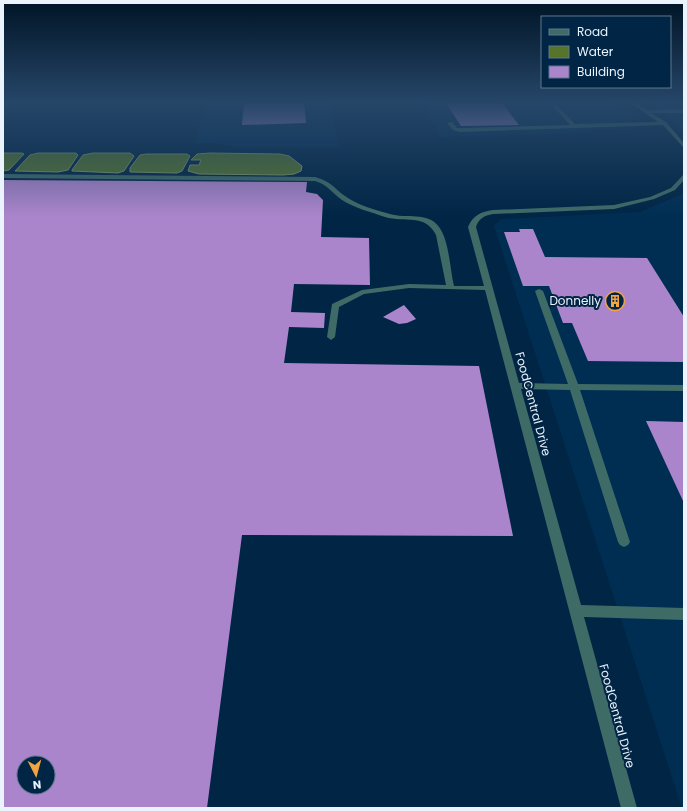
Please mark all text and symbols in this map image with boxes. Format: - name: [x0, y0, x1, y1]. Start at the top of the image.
- legend: [541, 16, 671, 88]
- text: Road: [577, 23, 608, 40]
- text: Water: [577, 43, 614, 60]
- text: Building: [577, 63, 625, 80]
- building icon: Donnelly: [604, 290, 626, 312]
- place label: Donnelly: [549, 292, 601, 309]
- street label: FoodCentral Drive: [511, 350, 556, 458]
- street label: FoodCentral Drive: [595, 662, 640, 770]
- north arrow: [16, 755, 56, 795]
- text: N: [32, 777, 42, 793]

